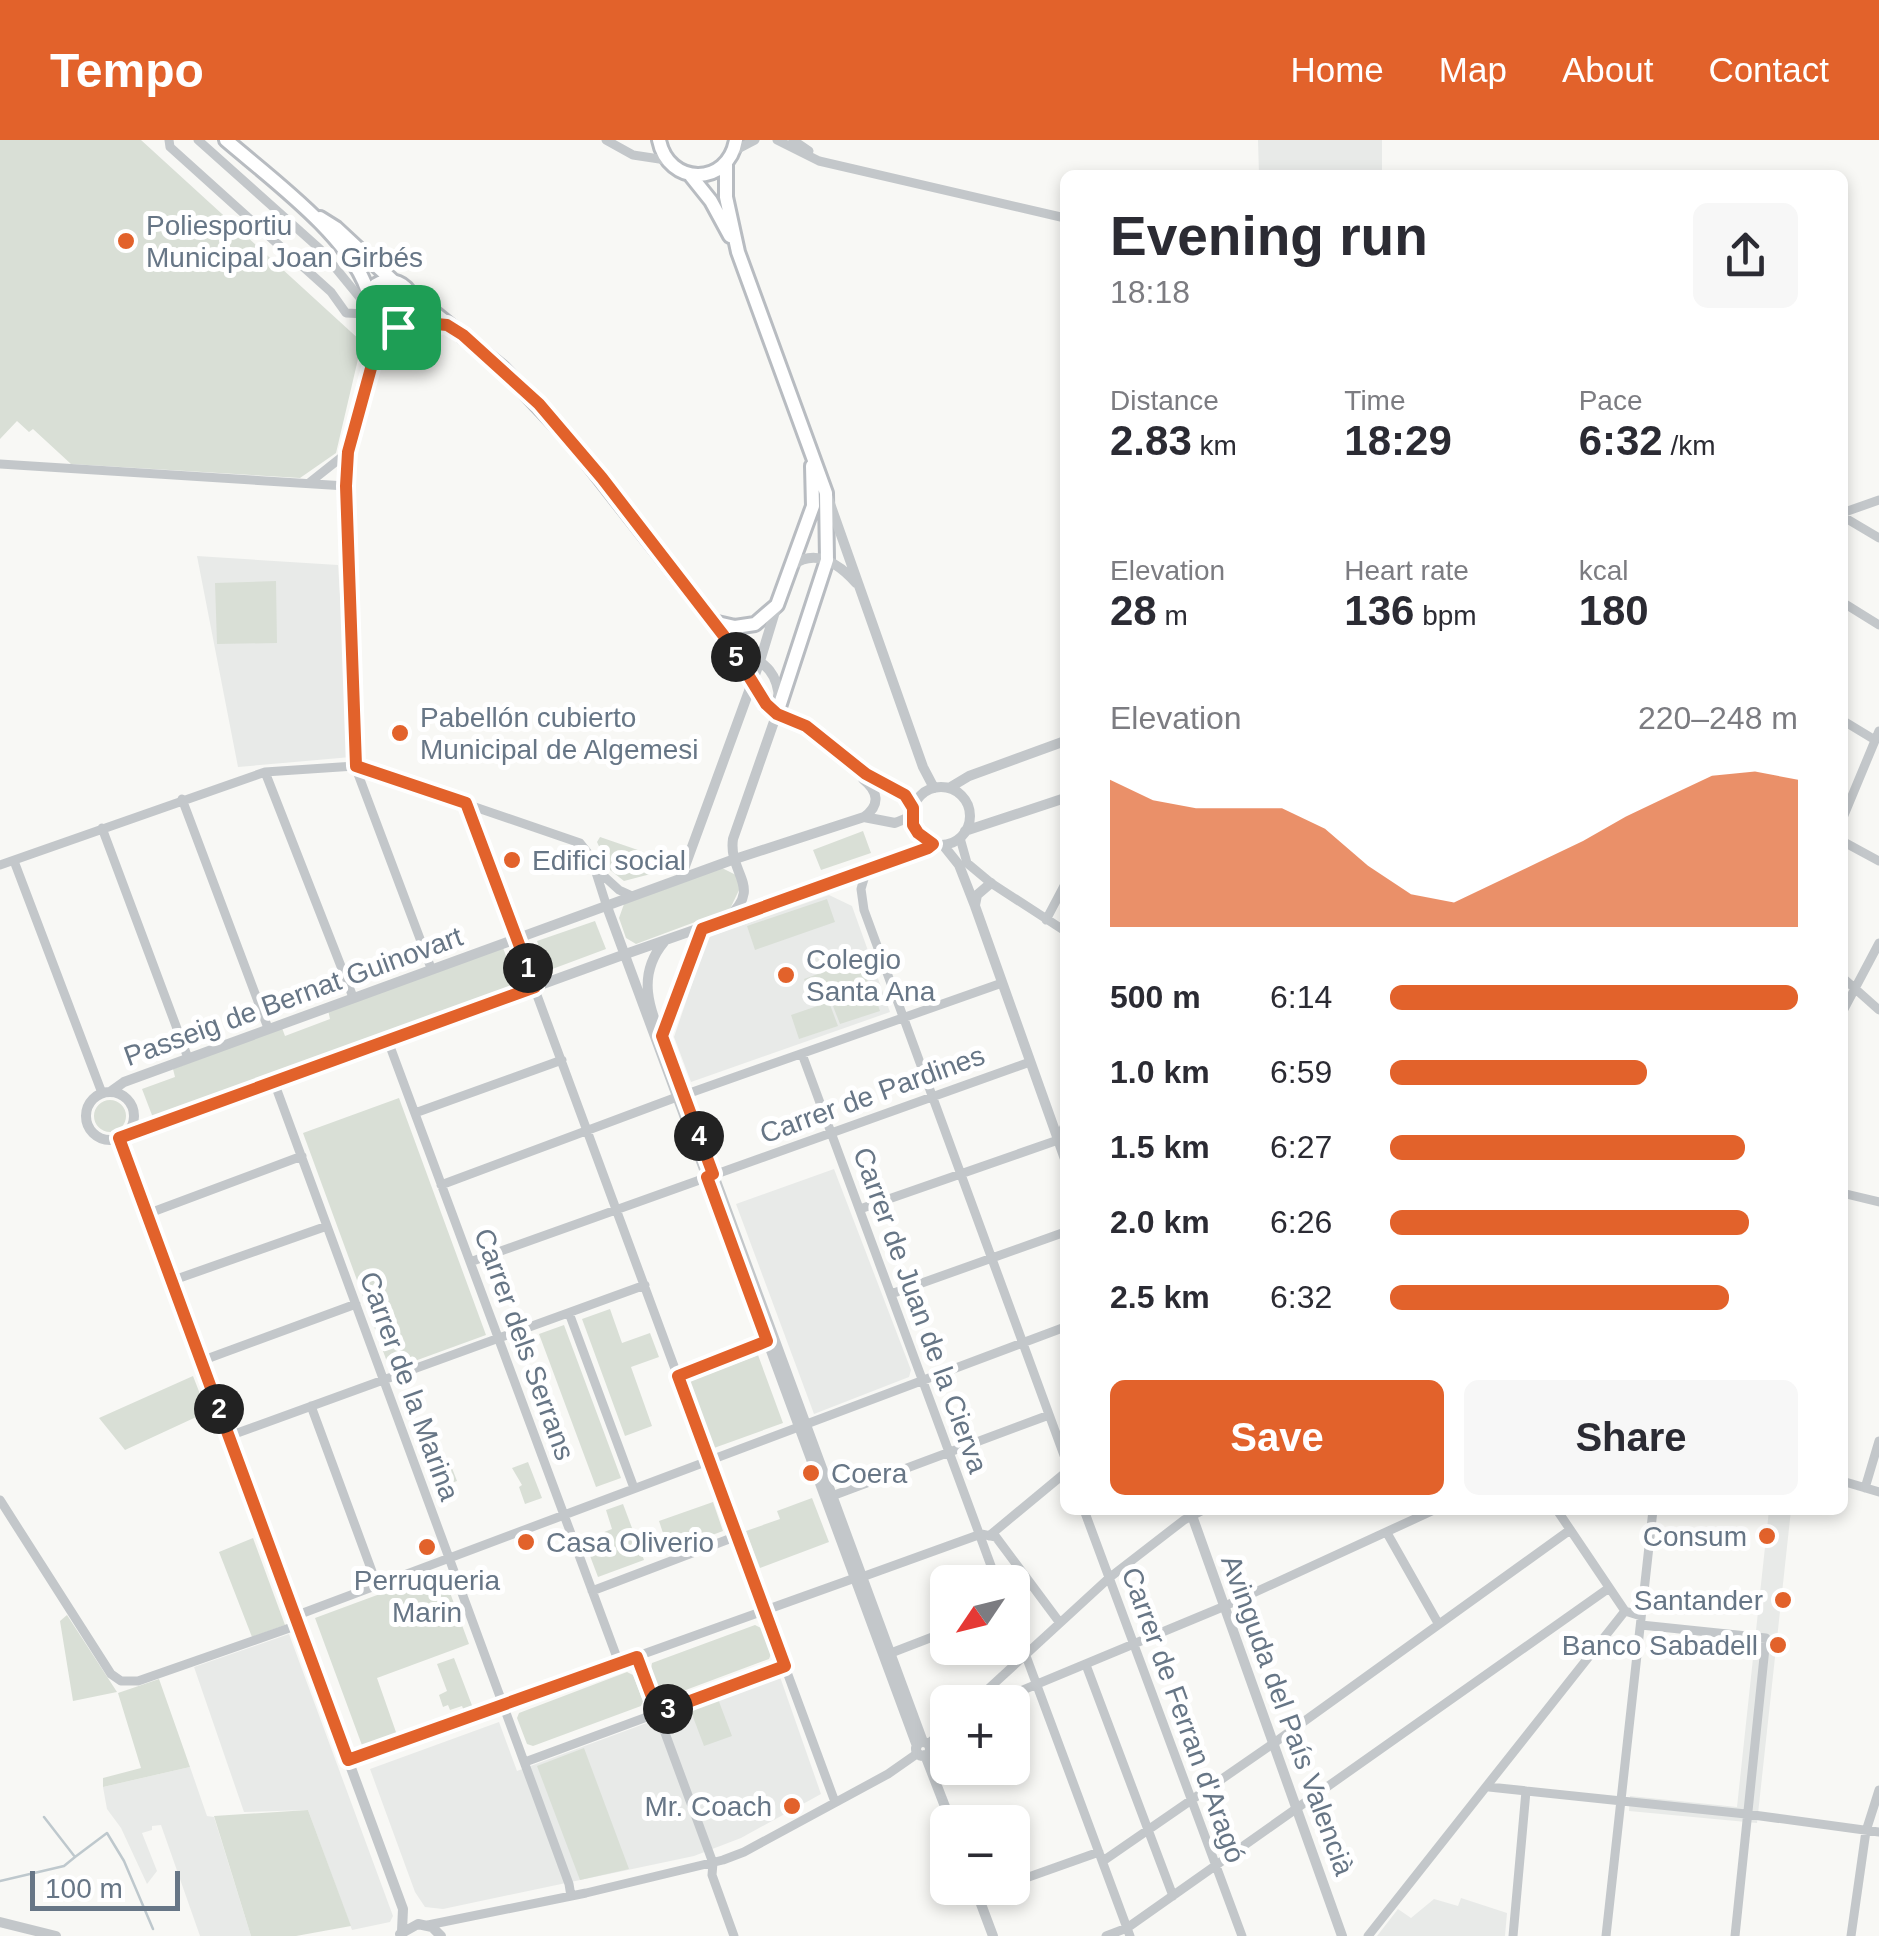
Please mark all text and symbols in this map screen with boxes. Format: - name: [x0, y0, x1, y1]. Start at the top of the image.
- text: Tempo: [50, 44, 204, 97]
- text: Home: [1290, 50, 1384, 89]
- text: Map: [1439, 50, 1507, 89]
- text: About: [1562, 50, 1653, 89]
- text: Contact: [1708, 50, 1829, 89]
- button: share: [1693, 203, 1798, 308]
- text: Evening run: [1110, 205, 1428, 267]
- place label: Poliesportiu Municipal Joan Girbés: [146, 210, 423, 273]
- marker: Poliesportiu Municipal Joan Girbés: [115, 230, 137, 252]
- text: 18:18: [1110, 274, 1190, 310]
- pin: [356, 285, 441, 370]
- icon: arrive: [371, 300, 426, 355]
- text: Distance: [1110, 385, 1219, 416]
- text: Time: [1344, 385, 1406, 416]
- text: Pace: [1579, 385, 1642, 416]
- text: 2.83: [1110, 417, 1192, 464]
- text: 18:29: [1344, 417, 1452, 464]
- text: 6:32: [1579, 417, 1663, 464]
- text: km: [1192, 430, 1237, 461]
- text: /km: [1663, 430, 1716, 461]
- text: Elevation: [1110, 555, 1225, 586]
- text: Heart rate: [1344, 555, 1469, 586]
- text: kcal: [1579, 555, 1628, 586]
- text: 28: [1110, 587, 1157, 634]
- text: 136: [1344, 587, 1414, 634]
- text: 180: [1579, 587, 1649, 634]
- text: m: [1157, 600, 1188, 631]
- text: bpm: [1414, 600, 1477, 631]
- pin: 5: [711, 632, 761, 682]
- text: 5: [728, 641, 744, 672]
- text: Elevation: [1110, 700, 1242, 736]
- text: 220–248 m: [1638, 700, 1798, 736]
- place label: Pabellón cubierto Municipal de Algemesi: [420, 702, 699, 765]
- marker: Pabellón cubierto Municipal de Algemesi: [389, 722, 411, 744]
- place label: Edifici social: [532, 845, 686, 876]
- marker: Edifici social: [501, 849, 523, 871]
- street label: Passeig de Bernat Guinovart: [120, 921, 467, 1072]
- pin: 1: [503, 943, 553, 993]
- place label: Colegio Santa Ana: [806, 944, 936, 1007]
- text: 1: [520, 952, 536, 983]
- marker: Colegio Santa Ana: [775, 964, 797, 986]
- text: 500 m: [1110, 979, 1201, 1015]
- text: 6:14: [1270, 979, 1332, 1015]
- street label: Carrer de Pardines: [756, 1039, 989, 1149]
- text: 1.0 km: [1110, 1054, 1210, 1090]
- text: 6:59: [1270, 1054, 1332, 1090]
- pin: 4: [674, 1111, 724, 1161]
- text: 4: [691, 1120, 707, 1151]
- text: 1.5 km: [1110, 1129, 1210, 1165]
- text: 6:27: [1270, 1129, 1332, 1165]
- street label: Carrer de Juan de la Cierva: [847, 1143, 994, 1477]
- text: 2.0 km: [1110, 1204, 1210, 1240]
- text: 6:26: [1270, 1204, 1332, 1240]
- street label: Carrer dels Serrans: [468, 1224, 581, 1464]
- street label: Carrer de la Marina: [354, 1268, 465, 1505]
- text: 2.5 km: [1110, 1279, 1210, 1315]
- text: 6:32: [1270, 1279, 1332, 1315]
- button: Save: [1110, 1380, 1444, 1495]
- button: Share: [1464, 1380, 1798, 1495]
- pin: 2: [194, 1384, 244, 1434]
- text: 2: [211, 1393, 227, 1424]
- place label: Coera: [831, 1458, 908, 1489]
- marker: Coera: [800, 1462, 822, 1484]
- place label: Consum: [1643, 1521, 1747, 1552]
- marker: Consum: [1756, 1525, 1778, 1547]
- place label: Casa Oliverio: [546, 1527, 714, 1558]
- marker: Casa Oliverio: [515, 1531, 537, 1553]
- marker: Perruqueria Marin: [416, 1536, 438, 1558]
- street label: Avinguda del País Valencià: [1215, 1551, 1360, 1880]
- street label: Carrer de Ferran d'Aragó: [1116, 1563, 1251, 1867]
- place label: Perruqueria Marin: [354, 1565, 501, 1628]
- north arrow: [930, 1565, 1030, 1665]
- map controls: [930, 1565, 1030, 1905]
- place label: Santander: [1634, 1585, 1763, 1616]
- marker: Santander: [1772, 1589, 1794, 1611]
- place label: Banco Sabadell: [1562, 1630, 1758, 1661]
- marker: Banco Sabadell: [1767, 1634, 1789, 1656]
- pin: 3: [643, 1684, 693, 1734]
- button: +: [930, 1685, 1030, 1785]
- text: 3: [660, 1693, 676, 1724]
- place label: Mr. Coach: [644, 1791, 772, 1822]
- marker: Mr. Coach: [781, 1795, 803, 1817]
- button: −: [930, 1805, 1030, 1905]
- scale bar: [30, 1866, 180, 1910]
- text: 100 m: [45, 1873, 123, 1904]

